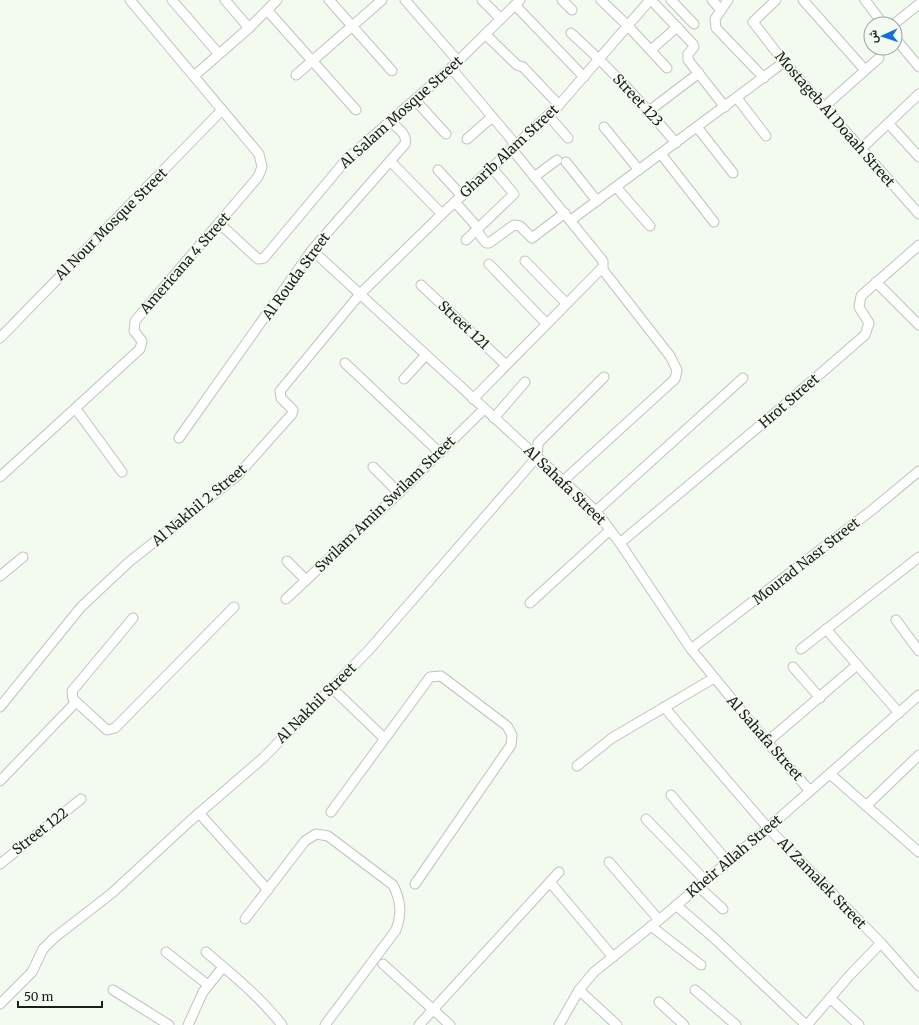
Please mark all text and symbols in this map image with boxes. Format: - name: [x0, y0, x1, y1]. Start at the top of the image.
- north arrow: [863, 16, 903, 56]
- text: ش: [866, 30, 880, 43]
- street label: Mostageb Al Doaah Street: [771, 48, 899, 191]
- street label: Al Salam Mosque Street: [335, 52, 467, 173]
- street label: Street 123: [609, 70, 667, 130]
- street label: Gharib Alam Street: [456, 100, 563, 201]
- street label: Al Nour Mosque Street: [50, 164, 171, 285]
- street label: Americana 4 Street: [135, 208, 234, 318]
- street label: Al Rouda Street: [258, 228, 334, 324]
- street label: Street 121: [435, 297, 493, 353]
- street label: Hrot Street: [755, 370, 823, 432]
- street label: Swilam Amin Swilam Street: [311, 432, 459, 576]
- street label: Al Sahafa Street: [520, 441, 610, 529]
- street label: Al Nakhil 2 Street: [147, 460, 250, 550]
- street label: Mourad Nasr Street: [749, 513, 863, 608]
- street label: Al Nakhil Street: [271, 659, 360, 748]
- street label: Al Sahafa Street: [723, 691, 807, 785]
- street label: Street 122: [8, 804, 72, 858]
- street label: Kheir Allah Street: [682, 810, 786, 901]
- street label: Al Zamalek Street: [773, 833, 870, 933]
- scale bar: [18, 983, 102, 1009]
- text: 50 m: [24, 989, 53, 1004]

